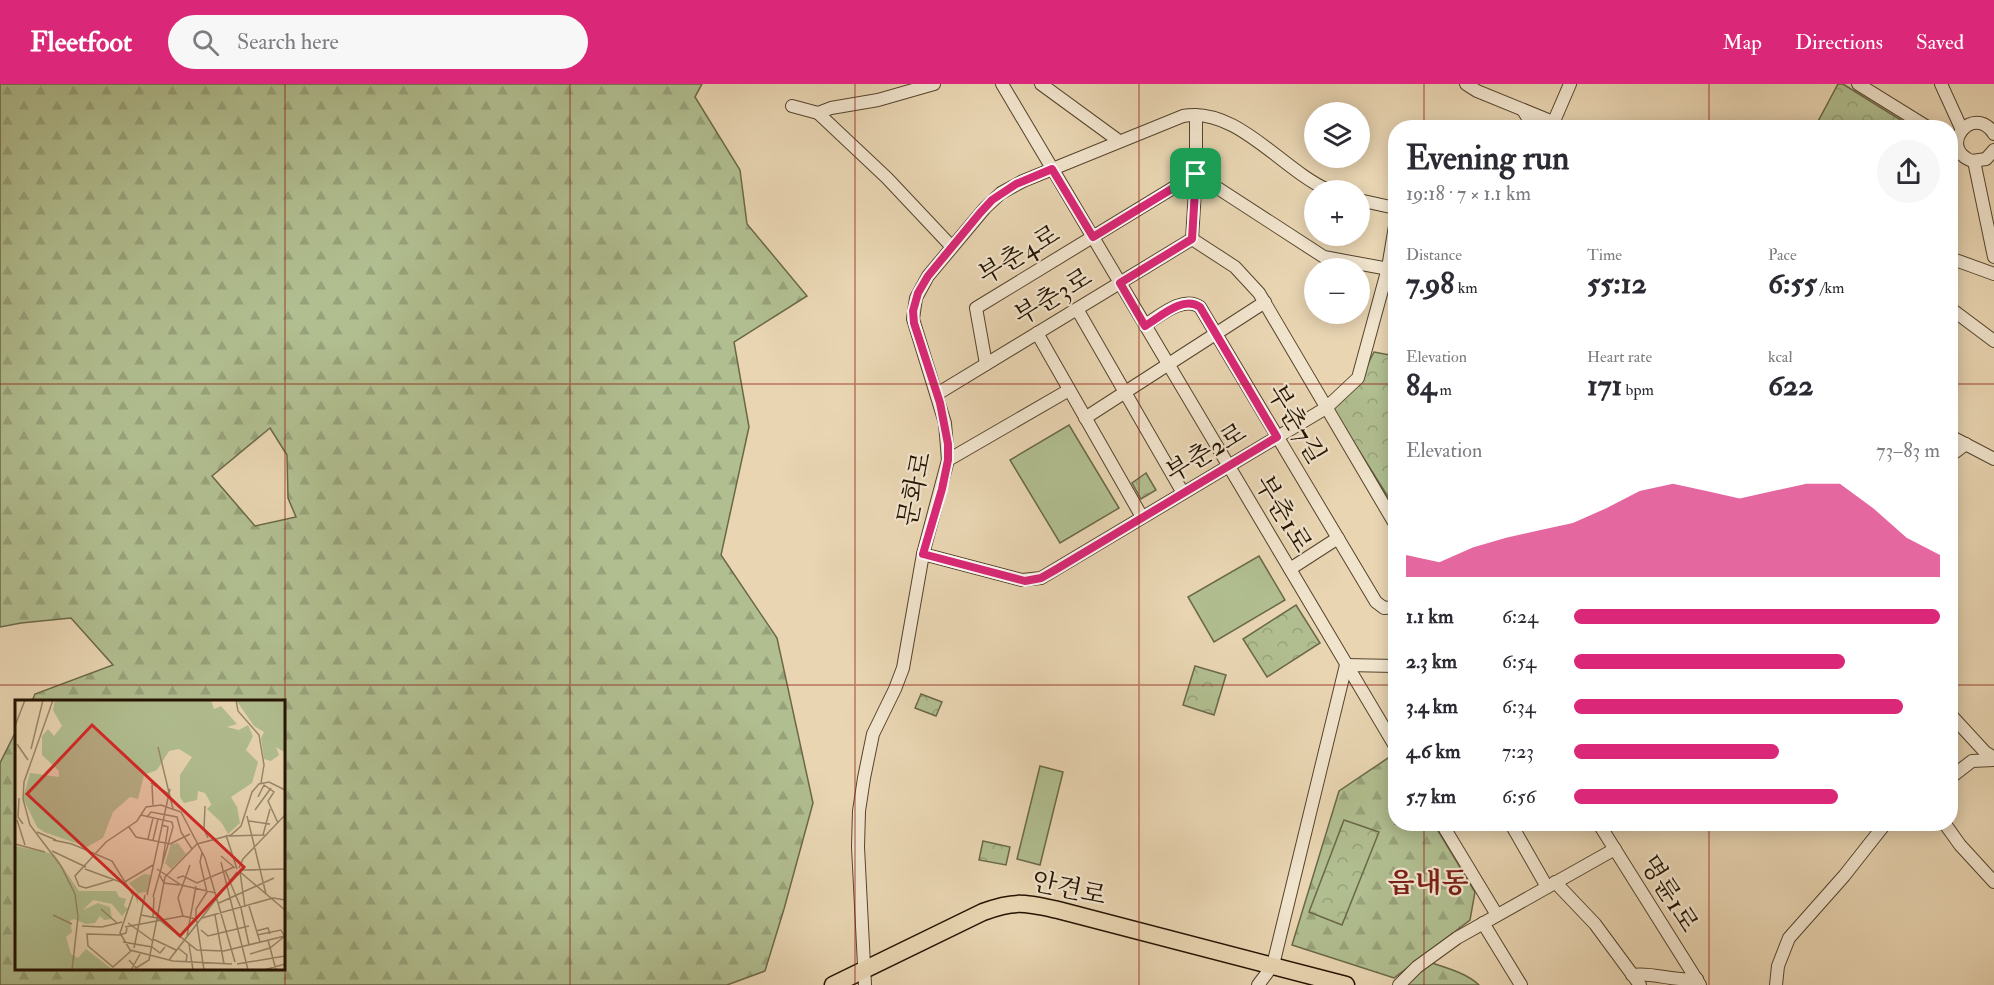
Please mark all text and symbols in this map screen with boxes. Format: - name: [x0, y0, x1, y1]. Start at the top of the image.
- search box: [168, 15, 588, 69]
- text: Fleetfoot: [30, 25, 132, 60]
- icon: search: [189, 26, 222, 59]
- text: Search here: [237, 28, 339, 56]
- text: Map: [1722, 29, 1762, 56]
- text: Directions: [1795, 29, 1883, 56]
- text: Saved: [1916, 29, 1964, 56]
- map controls: [1304, 102, 1370, 324]
- button: layers: [1304, 102, 1370, 168]
- text: Evening run: [1406, 138, 1569, 179]
- button: share: [1877, 140, 1940, 203]
- pin: [1170, 148, 1221, 199]
- icon: arrive: [1179, 157, 1212, 190]
- button: +: [1304, 180, 1370, 246]
- text: 19:18 · 7 × 1.1 km: [1406, 181, 1531, 206]
- street label: 부춘4로: [972, 218, 1066, 292]
- text: Distance: [1406, 245, 1462, 265]
- text: Time: [1587, 245, 1622, 265]
- text: Pace: [1768, 245, 1797, 265]
- button: −: [1304, 258, 1370, 324]
- street label: 부춘3로: [1008, 261, 1098, 333]
- text: 7.98: [1406, 265, 1454, 302]
- text: 55:12: [1587, 265, 1647, 302]
- text: 6:55: [1768, 265, 1817, 302]
- text: km: [1454, 278, 1478, 298]
- text: /km: [1817, 278, 1844, 298]
- text: Elevation: [1406, 347, 1467, 367]
- text: Heart rate: [1587, 347, 1652, 367]
- text: kcal: [1768, 347, 1793, 367]
- text: 84: [1406, 367, 1436, 404]
- text: 171: [1587, 367, 1622, 404]
- text: 622: [1768, 367, 1814, 404]
- street label: 부춘7길: [1260, 378, 1332, 470]
- text: m: [1436, 380, 1452, 400]
- text: bpm: [1622, 380, 1654, 400]
- street label: 부춘2로: [1160, 416, 1252, 490]
- text: Elevation: [1406, 438, 1482, 463]
- text: 73–83 m: [1876, 438, 1940, 463]
- street label: 문화로: [892, 449, 938, 529]
- street label: 부춘1로: [1247, 469, 1319, 559]
- text: 1.1 km: [1406, 604, 1453, 629]
- text: 6:24: [1502, 604, 1538, 629]
- text: 2.3 km: [1406, 649, 1457, 674]
- text: 6:54: [1502, 649, 1536, 674]
- text: 3.4 km: [1406, 694, 1458, 719]
- text: 6:34: [1502, 694, 1535, 719]
- inset map: [15, 700, 285, 970]
- text: 4.6 km: [1406, 739, 1460, 764]
- text: 7:23: [1502, 739, 1534, 764]
- text: 5.7 km: [1406, 784, 1456, 809]
- text: 6:56: [1502, 784, 1536, 809]
- street label: 명륜1로: [1633, 850, 1705, 938]
- street label: 안견로: [1029, 866, 1109, 912]
- district label: 읍내동: [1387, 866, 1469, 901]

